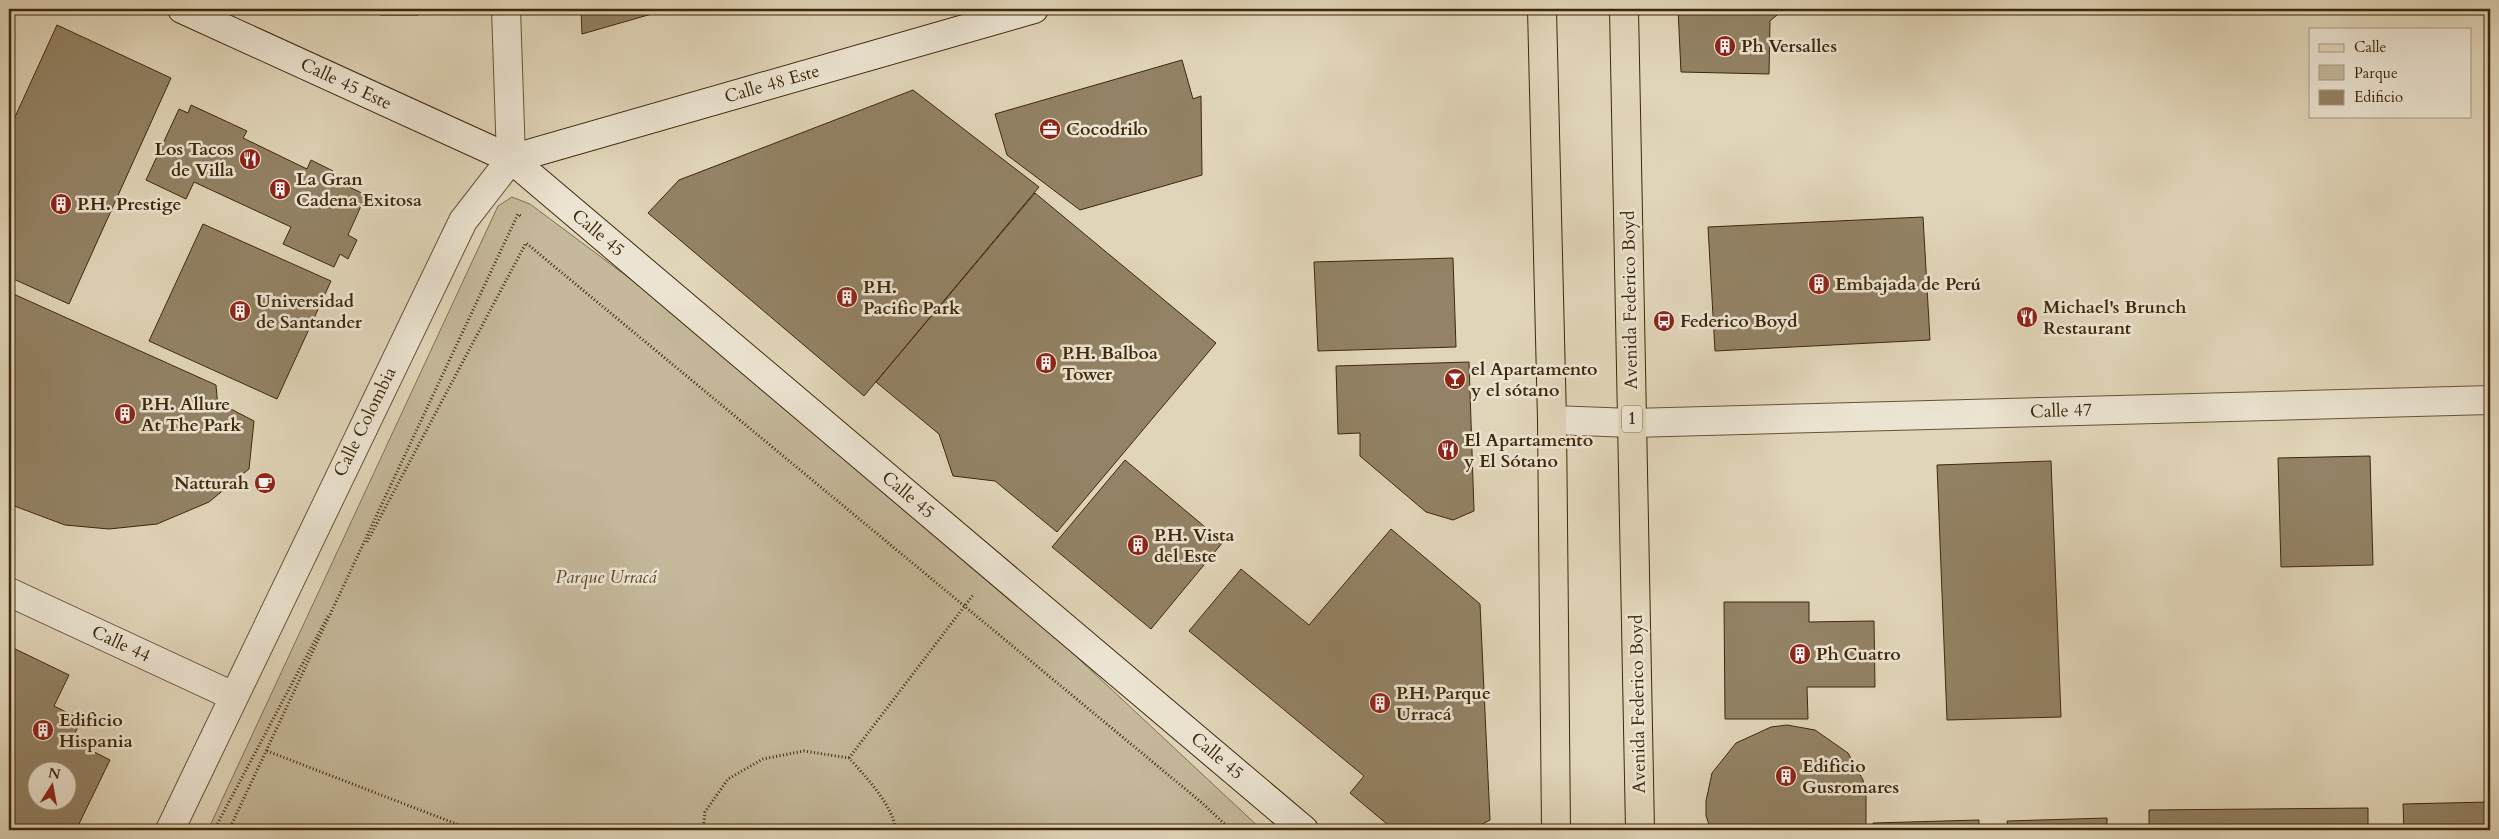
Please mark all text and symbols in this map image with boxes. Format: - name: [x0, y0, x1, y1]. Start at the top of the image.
- legend: [2309, 28, 2472, 118]
- building icon: Ph Versalles: [1713, 34, 1737, 58]
- place label: Ph Versalles: [1741, 34, 1837, 59]
- text: Calle: [2354, 37, 2387, 57]
- street label: Calle 45 Este: [296, 52, 396, 116]
- street label: Calle 48 Este: [721, 58, 823, 110]
- text: Parque: [2354, 63, 2398, 83]
- text: Edificio: [2354, 87, 2403, 107]
- office icon: Cocodrilo: [1038, 117, 1062, 141]
- place label: Cocodrilo: [1066, 117, 1148, 142]
- place label: Los Tacos de Villa: [155, 137, 234, 183]
- restaurant icon: Los Tacos de Villa: [238, 147, 262, 171]
- place label: La Gran Cadena Exitosa: [296, 167, 422, 213]
- building icon: La Gran Cadena Exitosa: [268, 177, 292, 201]
- building icon: P.H. Prestige: [49, 192, 73, 216]
- place label: P.H. Prestige: [77, 192, 182, 217]
- street label: Calle 45: [566, 203, 630, 263]
- street label: Avenida Federico Boyd: [1616, 210, 1644, 390]
- building icon: Embajada de Perú: [1807, 272, 1831, 296]
- place label: Embajada de Perú: [1835, 272, 1982, 297]
- place label: P.H. Pacific Park: [863, 275, 961, 321]
- building icon: P.H. Pacific Park: [835, 285, 859, 309]
- place label: Universidad de Santander: [256, 289, 363, 335]
- place label: Michael's Brunch Restaurant: [2043, 295, 2186, 341]
- building icon: Universidad de Santander: [228, 299, 252, 323]
- restaurant icon: Michael's Brunch Restaurant: [2015, 305, 2039, 329]
- bus stop icon: Federico Boyd: [1652, 309, 1676, 333]
- place label: Federico Boyd: [1680, 309, 1798, 334]
- place label: P.H. Balboa Tower: [1062, 341, 1158, 387]
- building icon: P.H. Balboa Tower: [1034, 351, 1058, 375]
- place label: el Apartamento y el sótano: [1470, 357, 1598, 403]
- street label: Calle Colombia: [328, 363, 402, 481]
- bar icon: el Apartamento y el sótano: [1443, 367, 1467, 391]
- place label: P.H. Allure At The Park: [141, 392, 242, 438]
- street label: Calle 47: [2030, 397, 2092, 425]
- building icon: P.H. Allure At The Park: [113, 402, 137, 426]
- road number: 1: [1622, 406, 1642, 432]
- place label: El Apartamento y El Sótano: [1463, 428, 1593, 474]
- restaurant icon: El Apartamento y El Sótano: [1436, 438, 1460, 462]
- street label: Calle 45: [876, 465, 940, 525]
- place label: Natturah: [174, 471, 249, 496]
- cafe icon: Natturah: [253, 471, 277, 495]
- place label: P.H. Vista del Este: [1154, 523, 1234, 569]
- building icon: P.H. Vista del Este: [1126, 533, 1150, 557]
- park label: Parque Urracá: [556, 565, 658, 590]
- street label: Avenida Federico Boyd: [1624, 614, 1652, 794]
- street label: Calle 44: [88, 620, 154, 668]
- building icon: Ph Cuatro: [1788, 642, 1812, 666]
- place label: Ph Cuatro: [1816, 642, 1901, 667]
- place label: P.H. Parque Urracá: [1396, 681, 1491, 727]
- building icon: P.H. Parque Urracá: [1368, 691, 1392, 715]
- place label: Edificio Hispania: [59, 708, 133, 754]
- building icon: Edificio Hispania: [31, 718, 55, 742]
- street label: Calle 45: [1185, 726, 1249, 786]
- place label: Edificio Gusromares: [1802, 754, 1899, 800]
- north arrow: [28, 762, 78, 812]
- text: N: [47, 763, 62, 784]
- building icon: Edificio Gusromares: [1774, 764, 1798, 788]

